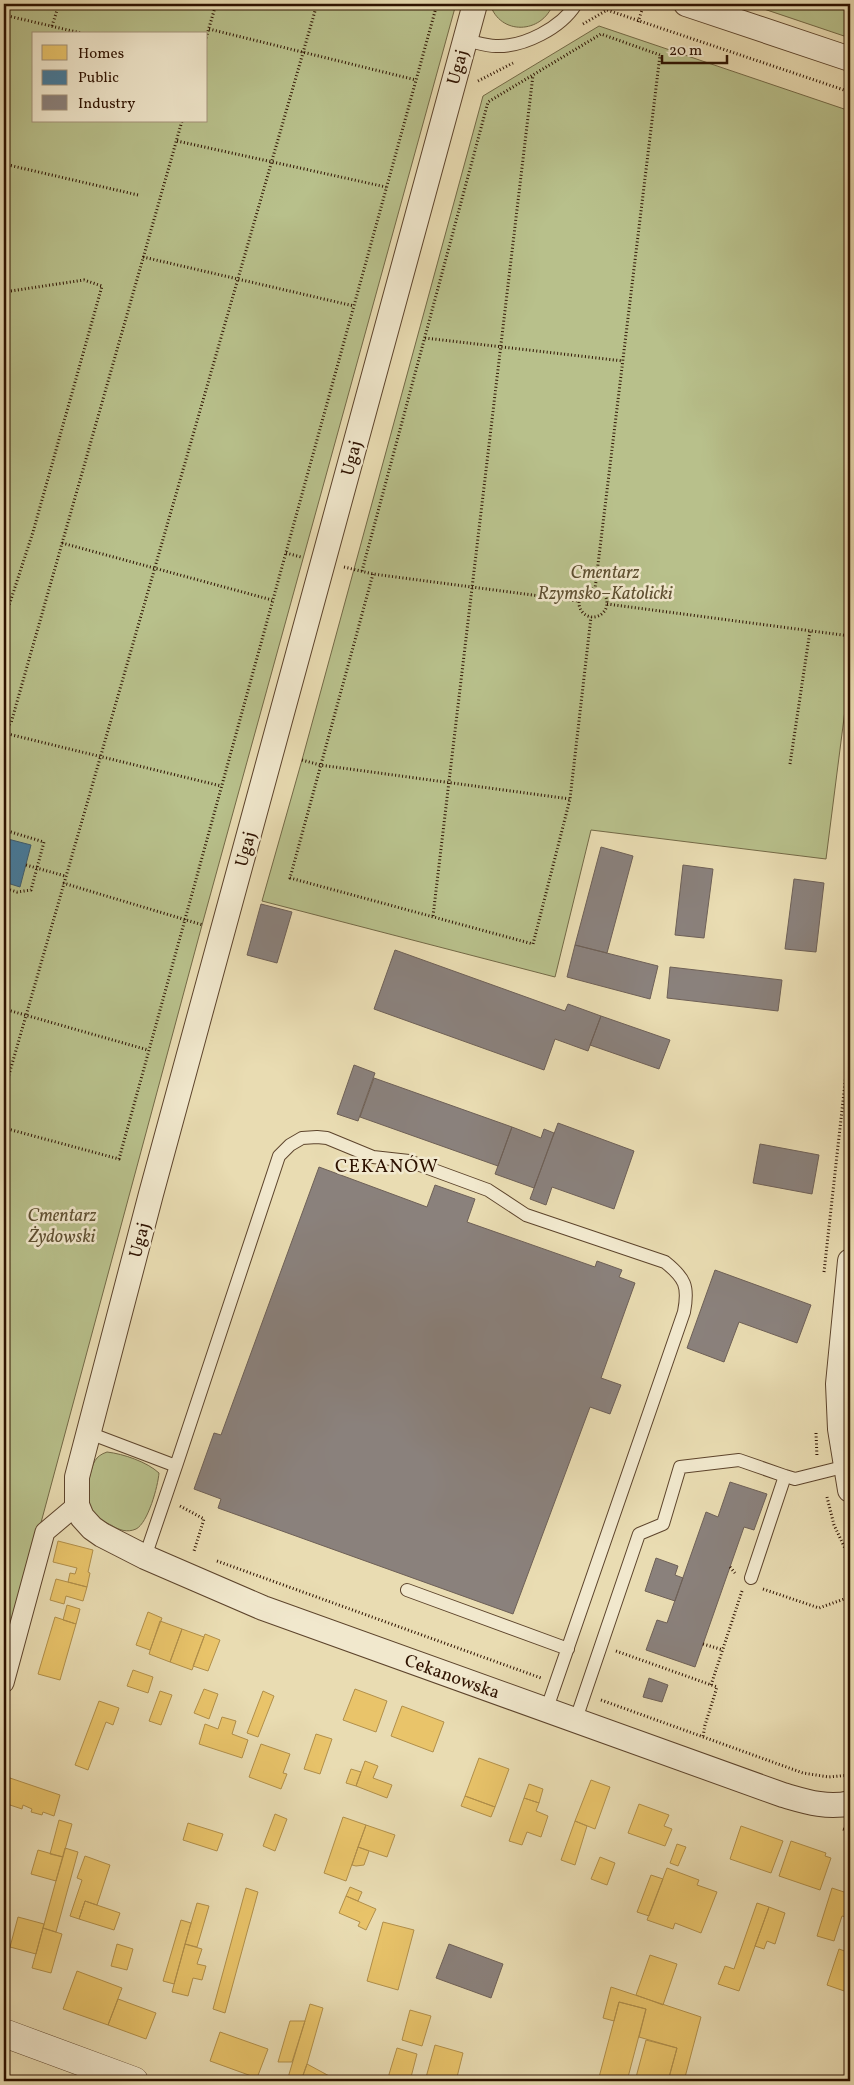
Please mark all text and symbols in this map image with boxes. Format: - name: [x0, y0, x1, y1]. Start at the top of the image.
- legend: [32, 32, 208, 122]
- scale bar: [662, 32, 726, 64]
- text: 20 m: [669, 41, 702, 62]
- text: Homes: [78, 44, 124, 65]
- street label: Ugaj: [442, 47, 475, 88]
- text: Public: [78, 68, 119, 89]
- text: Industry: [78, 94, 135, 115]
- street label: Ugaj: [336, 438, 369, 479]
- park label: Cmentarz Rzymsko–Katolicki: [537, 561, 673, 607]
- street label: Ugaj: [230, 829, 263, 870]
- district label: CEKANÓW: [335, 1154, 439, 1180]
- park label: Cmentarz Żydowski: [27, 1204, 97, 1250]
- street label: Ugaj: [124, 1220, 157, 1261]
- street label: Cekanowska: [401, 1649, 503, 1706]

